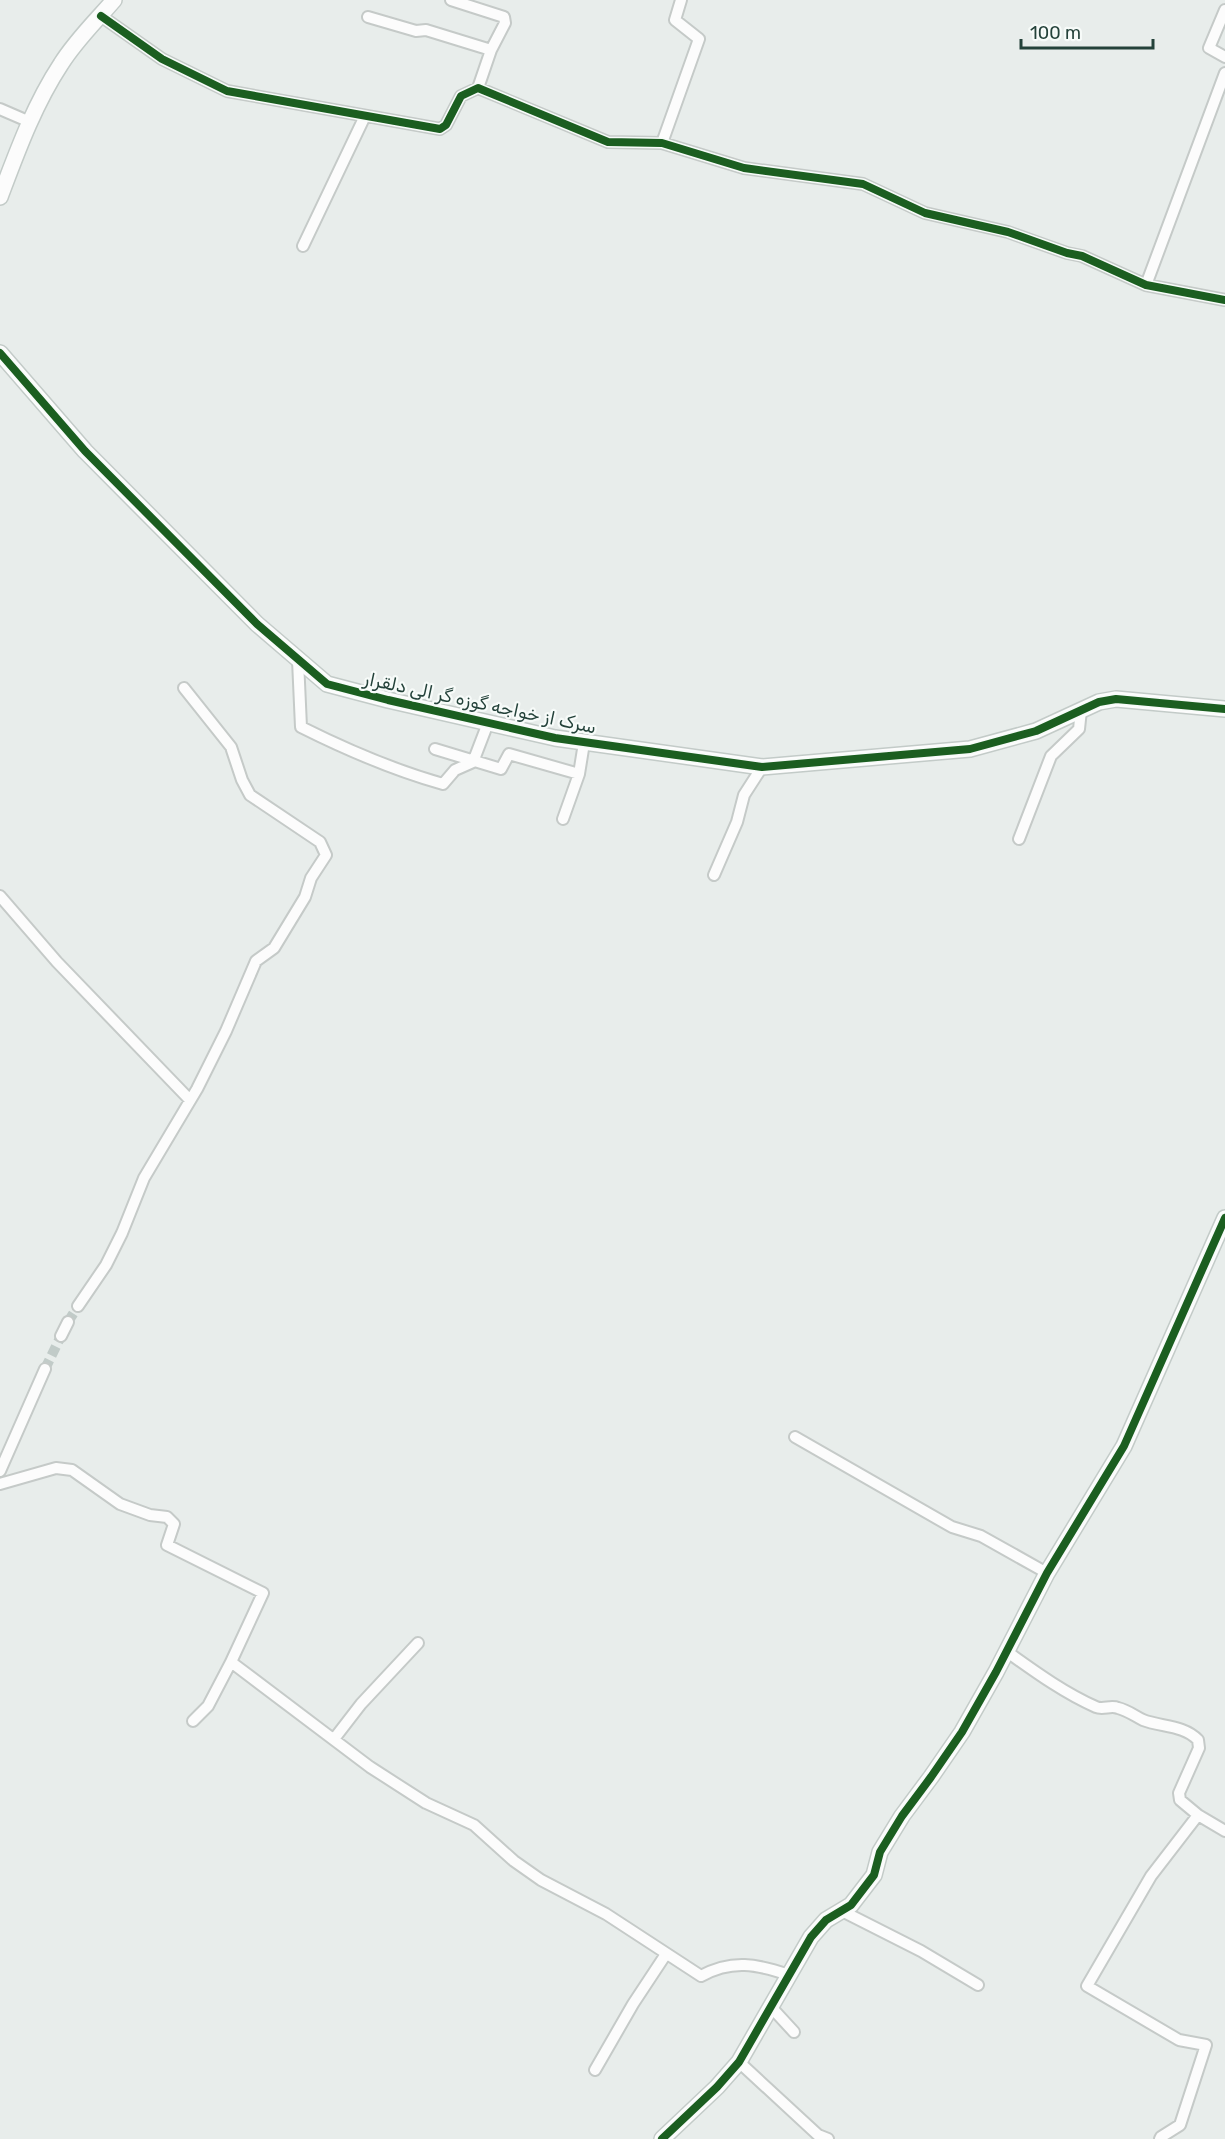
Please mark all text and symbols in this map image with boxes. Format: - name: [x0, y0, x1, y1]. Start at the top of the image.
- scale bar: [1021, 12, 1153, 50]
- text: 100 m: [1030, 22, 1081, 44]
- street label: سرک از خواجه گوزه گر الی دلقرار: [361, 667, 598, 738]

